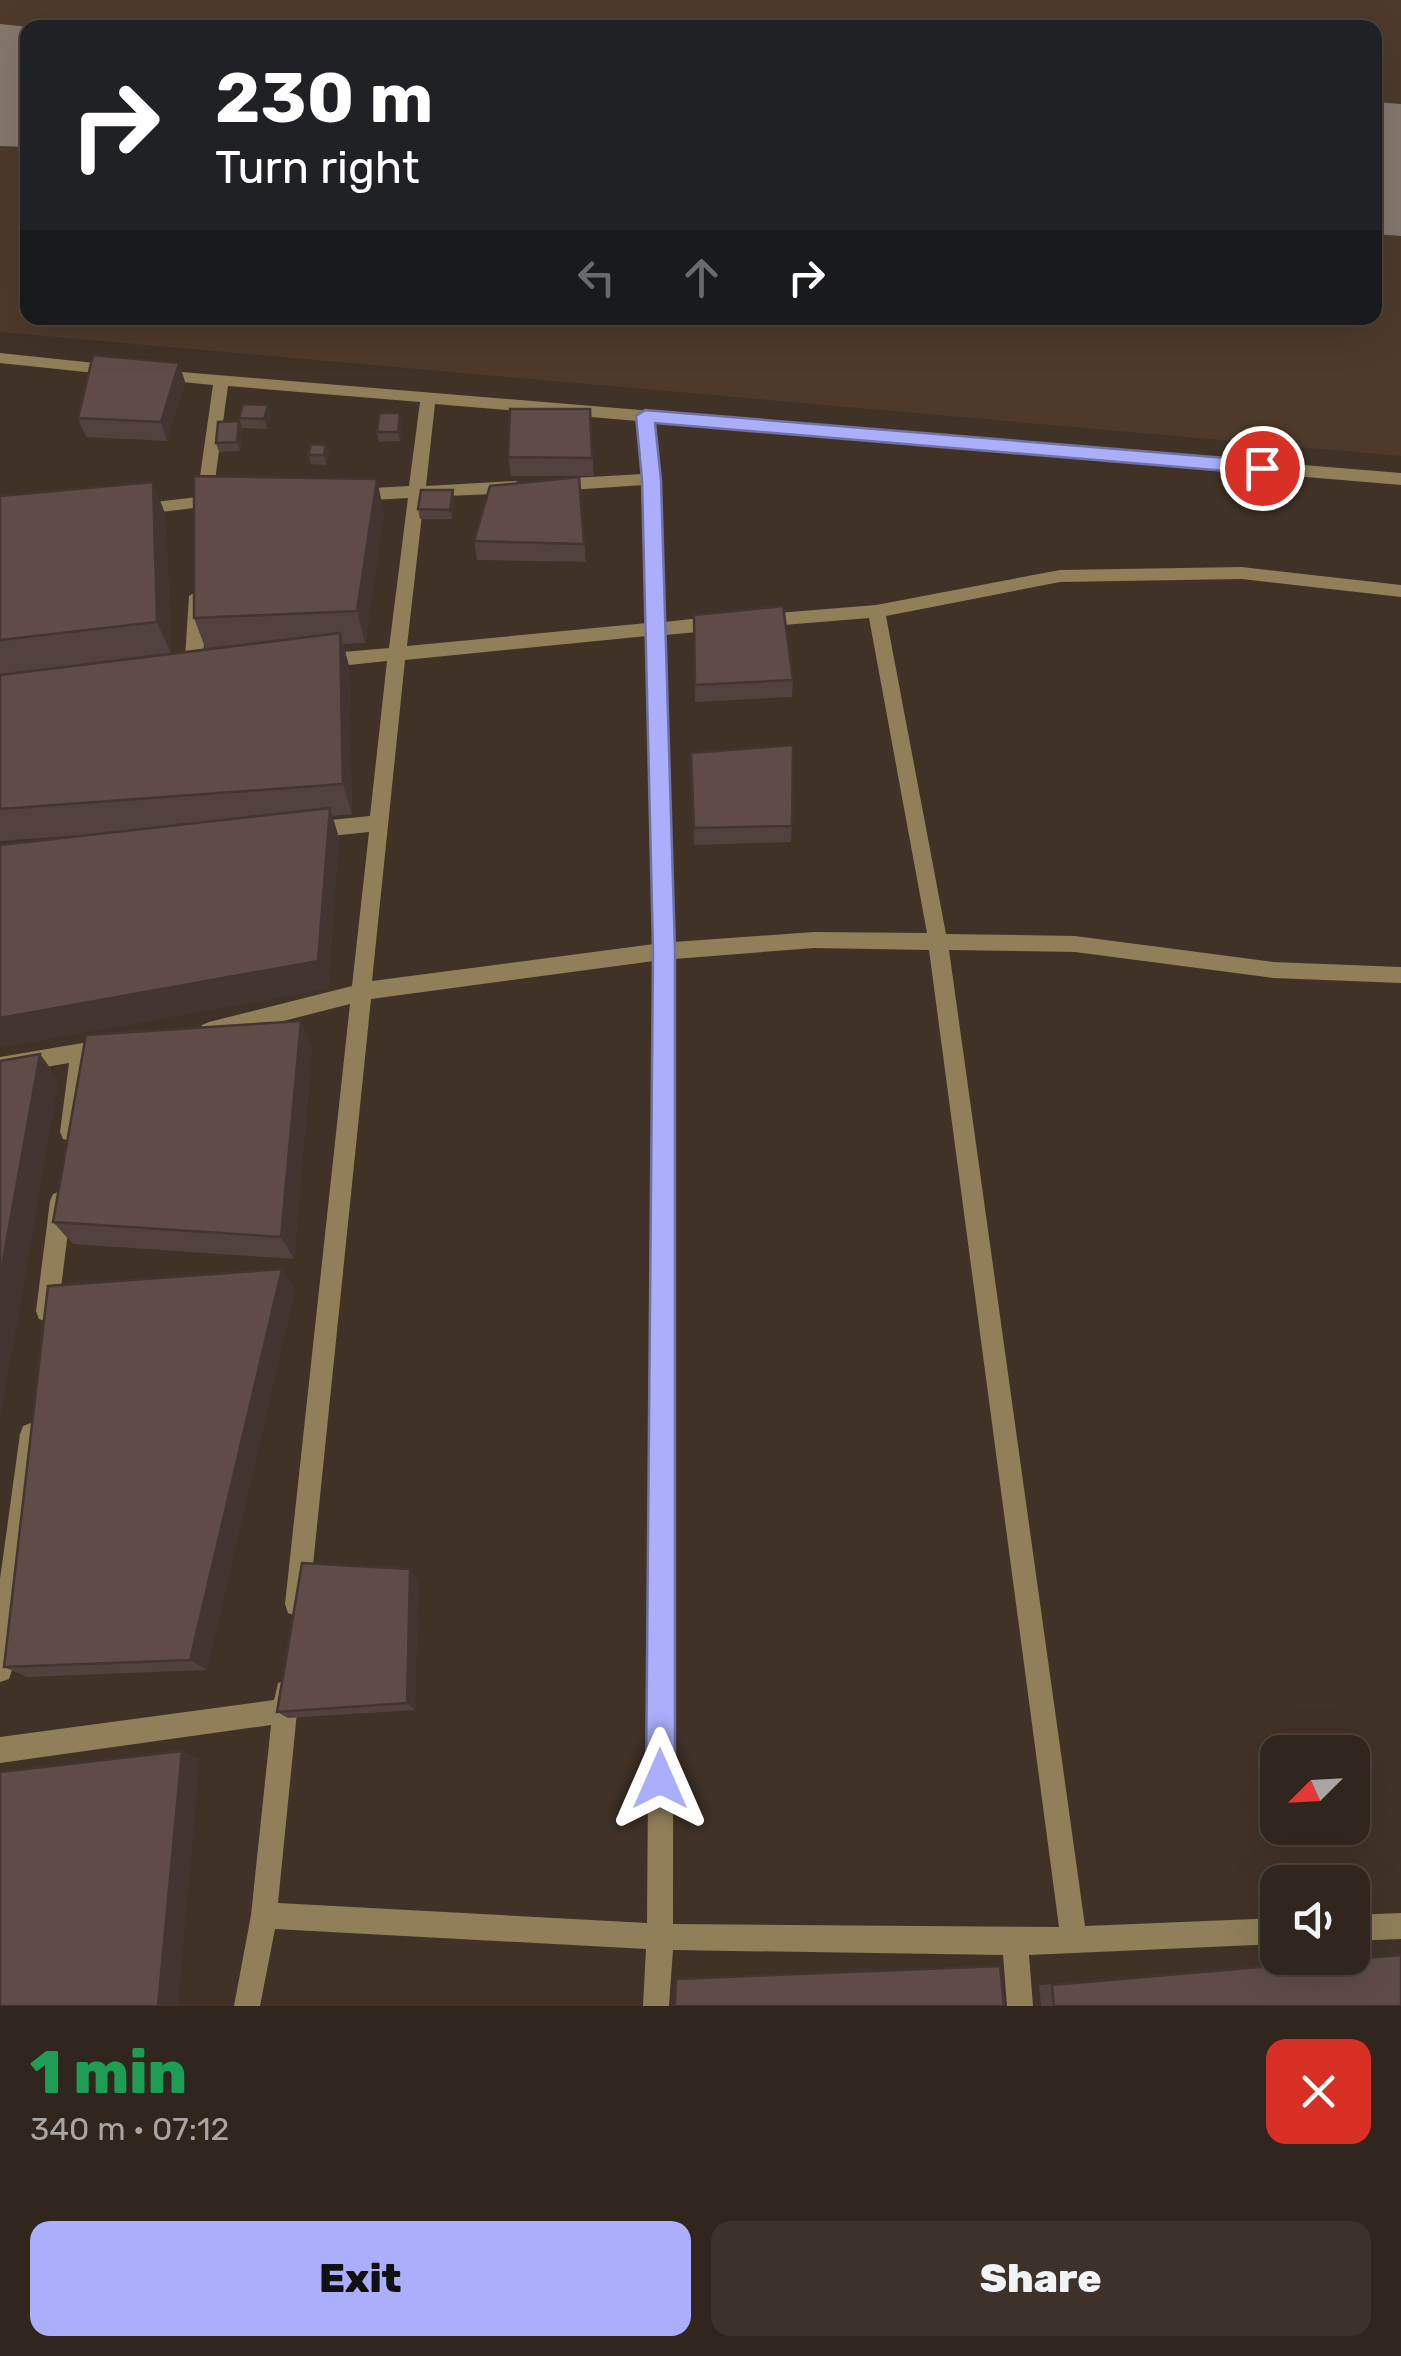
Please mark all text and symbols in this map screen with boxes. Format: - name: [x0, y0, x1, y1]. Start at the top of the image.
- text: 230 m: [215, 57, 433, 140]
- icon: right: [50, 60, 180, 190]
- text: Turn right: [215, 141, 419, 194]
- icon: left: [569, 250, 624, 305]
- icon: ahead: [674, 250, 729, 305]
- icon: right: [779, 250, 834, 305]
- pin: [1220, 426, 1305, 511]
- icon: arrive: [1235, 441, 1290, 496]
- position arrow: [608, 1727, 712, 1831]
- north arrow: [1260, 1735, 1370, 1845]
- map controls: [1260, 1735, 1370, 1975]
- button: sound: [1260, 1865, 1370, 1975]
- text: 1 min: [30, 2037, 187, 2108]
- button: close: [1266, 2039, 1371, 2144]
- text: 340 m · 07:12: [30, 2110, 229, 2148]
- button: Exit: [30, 2221, 691, 2336]
- button: Share: [711, 2221, 1371, 2336]

